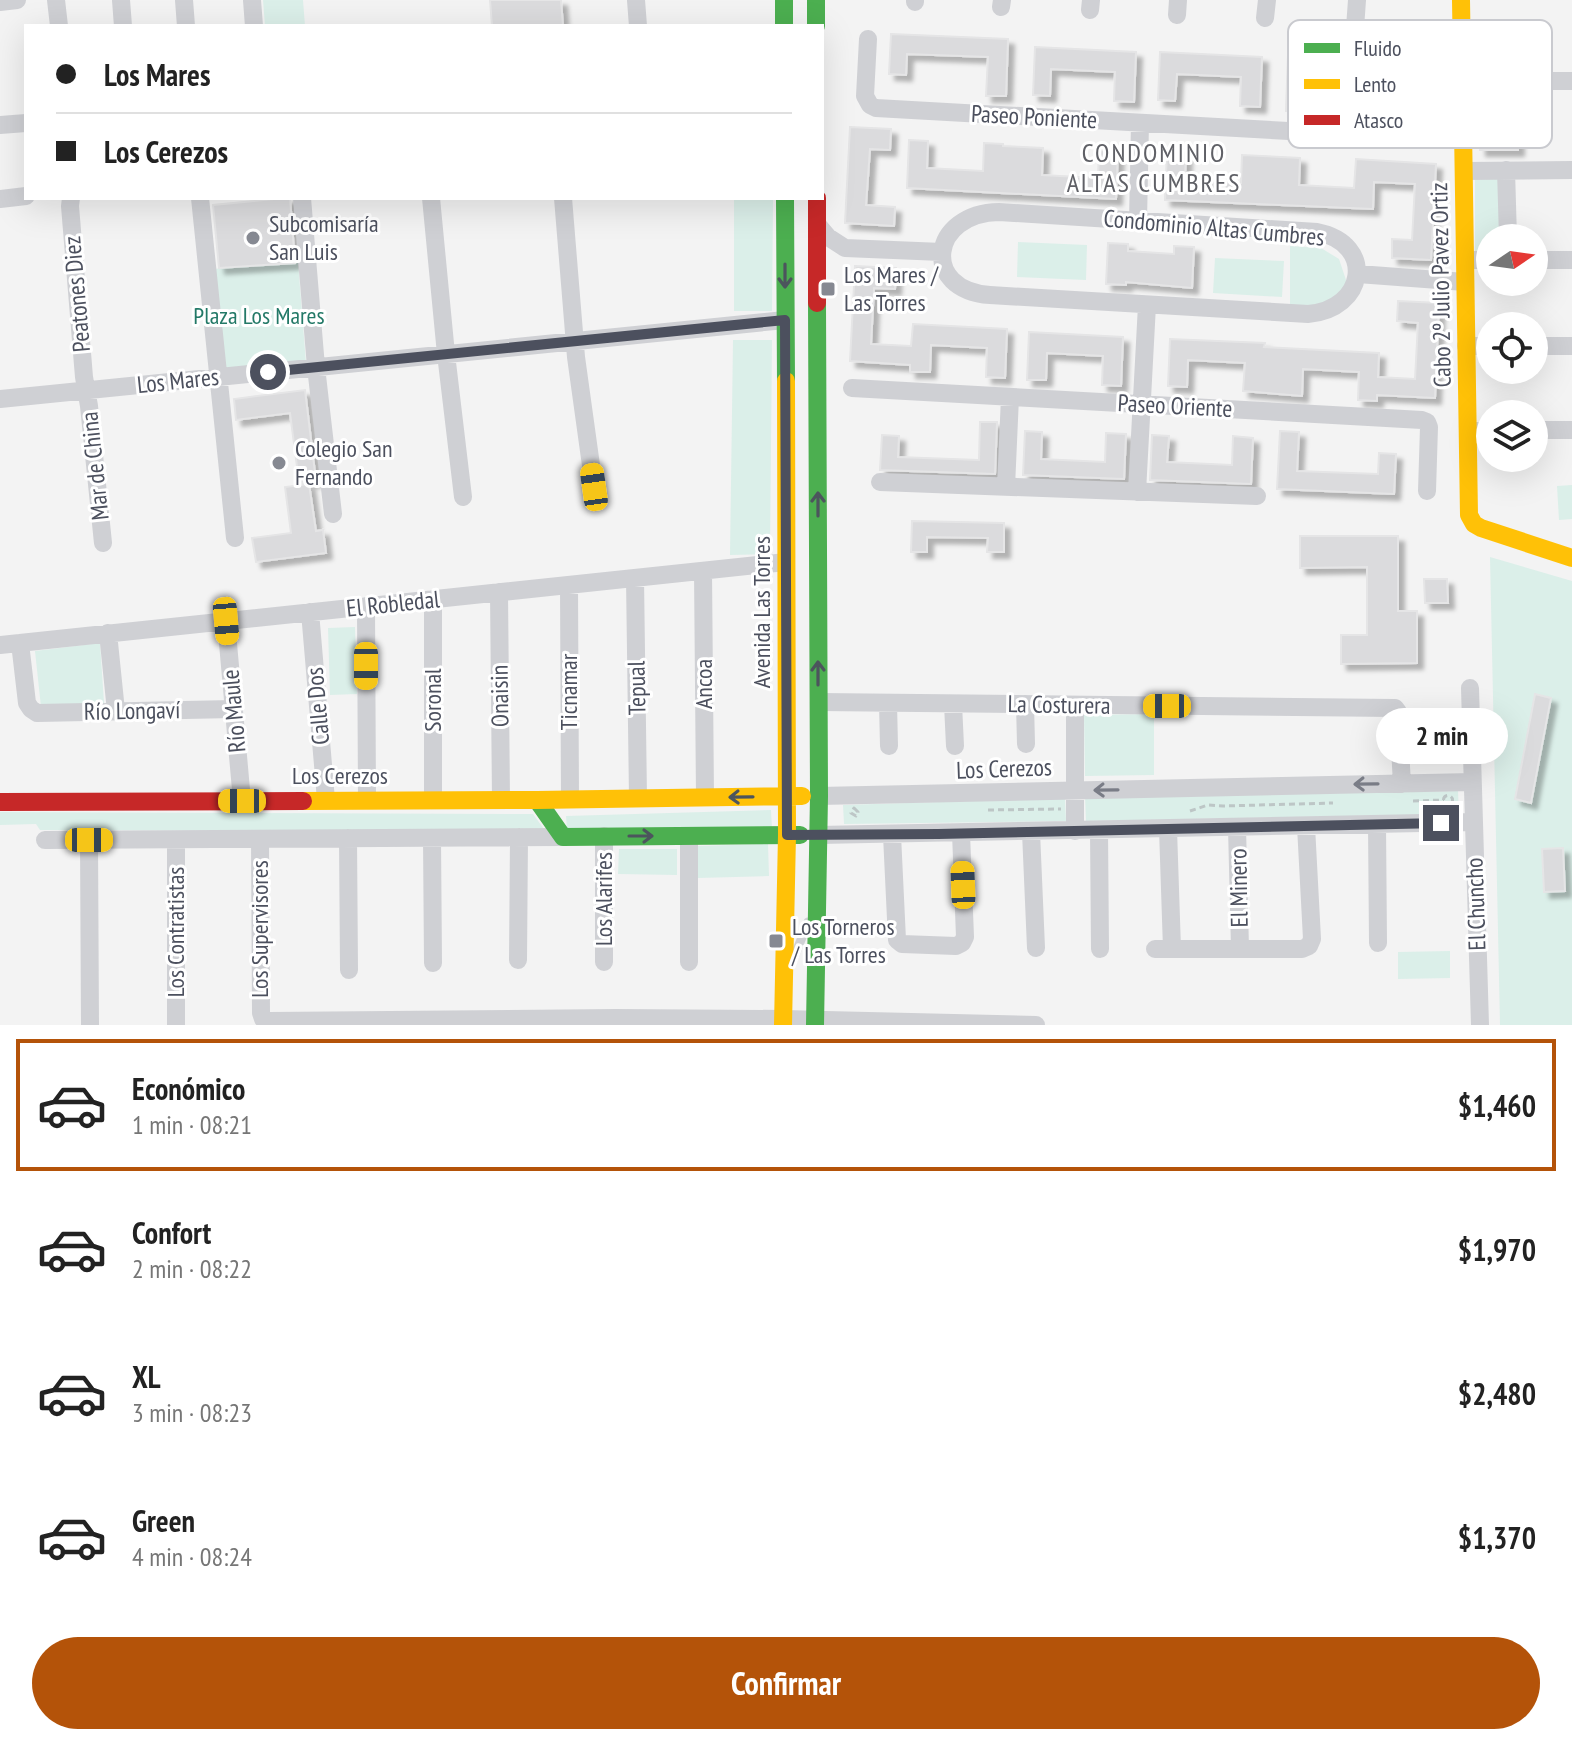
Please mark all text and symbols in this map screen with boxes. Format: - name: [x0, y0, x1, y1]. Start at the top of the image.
- legend: [1288, 20, 1552, 148]
- text: Fluido: [1354, 34, 1402, 62]
- text: Los Mares: [104, 55, 210, 94]
- text: Lento: [1354, 70, 1396, 98]
- street label: Paseo Poniente: [970, 98, 1098, 135]
- text: Atasco: [1354, 106, 1403, 134]
- text: Los Cerezos: [104, 132, 228, 171]
- district label: CONDOMINIO ALTAS CUMBRES: [1067, 136, 1241, 199]
- street label: Cabo 2º Julio Pavez Ortiz: [1423, 182, 1458, 388]
- street label: Condominio Altas Cumbres: [1102, 202, 1326, 253]
- place label: Subcomisaría San Luis: [269, 208, 379, 267]
- north arrow: [1476, 224, 1548, 296]
- map controls: [1476, 224, 1548, 472]
- marker: Subcomisaría San Luis: [244, 229, 262, 247]
- street label: Peatones Diez: [56, 235, 97, 353]
- place label: Los Mares / Las Torres: [844, 259, 939, 318]
- one-way arrow: [777, 262, 793, 289]
- marker: Los Mares / Las Torres: [819, 280, 837, 298]
- park label: Plaza Los Mares: [193, 300, 325, 331]
- button: locate: [1476, 312, 1548, 384]
- route start: [250, 354, 286, 390]
- street label: Los Mares: [136, 361, 220, 400]
- street label: Paseo Oriente: [1117, 387, 1233, 424]
- button: layers: [1476, 400, 1548, 472]
- street label: Mar de China: [73, 410, 116, 522]
- place label: Colegio San Fernando: [295, 433, 392, 492]
- marker: Colegio San Fernando: [270, 454, 288, 472]
- car: [579, 462, 609, 512]
- one-way arrow: [810, 491, 826, 518]
- street label: Avenida Las Torres: [746, 536, 777, 688]
- street label: El Robledal: [345, 583, 441, 624]
- car: [212, 596, 240, 646]
- car: [354, 642, 378, 690]
- street label: Ticnamar: [553, 653, 584, 730]
- street label: Ancoa: [688, 659, 719, 709]
- street label: Tepual: [621, 660, 652, 715]
- one-way arrow: [811, 660, 826, 687]
- street label: Onaisin: [483, 665, 516, 727]
- street label: Calle Dos: [299, 666, 336, 746]
- street label: Río Maule: [214, 668, 253, 754]
- street label: Soronal: [417, 668, 448, 732]
- street label: La Costurera: [1007, 688, 1111, 721]
- street label: Río Longaví: [83, 694, 180, 727]
- car: [1143, 694, 1191, 718]
- callout: 2 min: [1375, 707, 1507, 763]
- text: 2 min: [1416, 719, 1468, 752]
- street label: Los Cerezos: [956, 751, 1052, 786]
- street label: Los Cerezos: [292, 760, 388, 791]
- one-way arrow: [1353, 777, 1380, 792]
- one-way arrow: [1093, 783, 1120, 798]
- car: [218, 789, 266, 813]
- one-way arrow: [728, 789, 755, 805]
- route end: [1423, 805, 1459, 841]
- car: [65, 828, 113, 852]
- one-way arrow: [627, 828, 654, 844]
- street label: El Minero: [1222, 848, 1255, 928]
- street label: Los Alarifes: [588, 852, 619, 946]
- street label: El Chuncho: [1458, 857, 1493, 951]
- street label: Los Supervisores: [244, 860, 275, 998]
- car: [950, 861, 976, 909]
- street label: Los Contratistas: [160, 867, 191, 997]
- place label: Los Torneros / Las Torres: [791, 911, 895, 970]
- marker: Los Torneros / Las Torres: [767, 932, 785, 950]
- icon: car: [36, 1069, 108, 1141]
- text: Económico: [132, 1069, 245, 1108]
- text: $1,460: [1458, 1086, 1536, 1125]
- text: 1 min · 08:21: [132, 1108, 252, 1141]
- icon: car: [36, 1213, 108, 1285]
- text: Confort: [132, 1213, 211, 1252]
- text: $1,970: [1458, 1230, 1536, 1269]
- text: 2 min · 08:22: [132, 1252, 252, 1285]
- icon: car: [36, 1357, 108, 1429]
- text: XL: [132, 1357, 161, 1396]
- text: $2,480: [1458, 1374, 1536, 1413]
- text: 3 min · 08:23: [132, 1396, 252, 1429]
- icon: car: [36, 1501, 108, 1573]
- text: Green: [132, 1501, 195, 1540]
- text: $1,370: [1458, 1518, 1536, 1557]
- text: 4 min · 08:24: [132, 1540, 252, 1573]
- button: Confirmar: [32, 1637, 1540, 1729]

